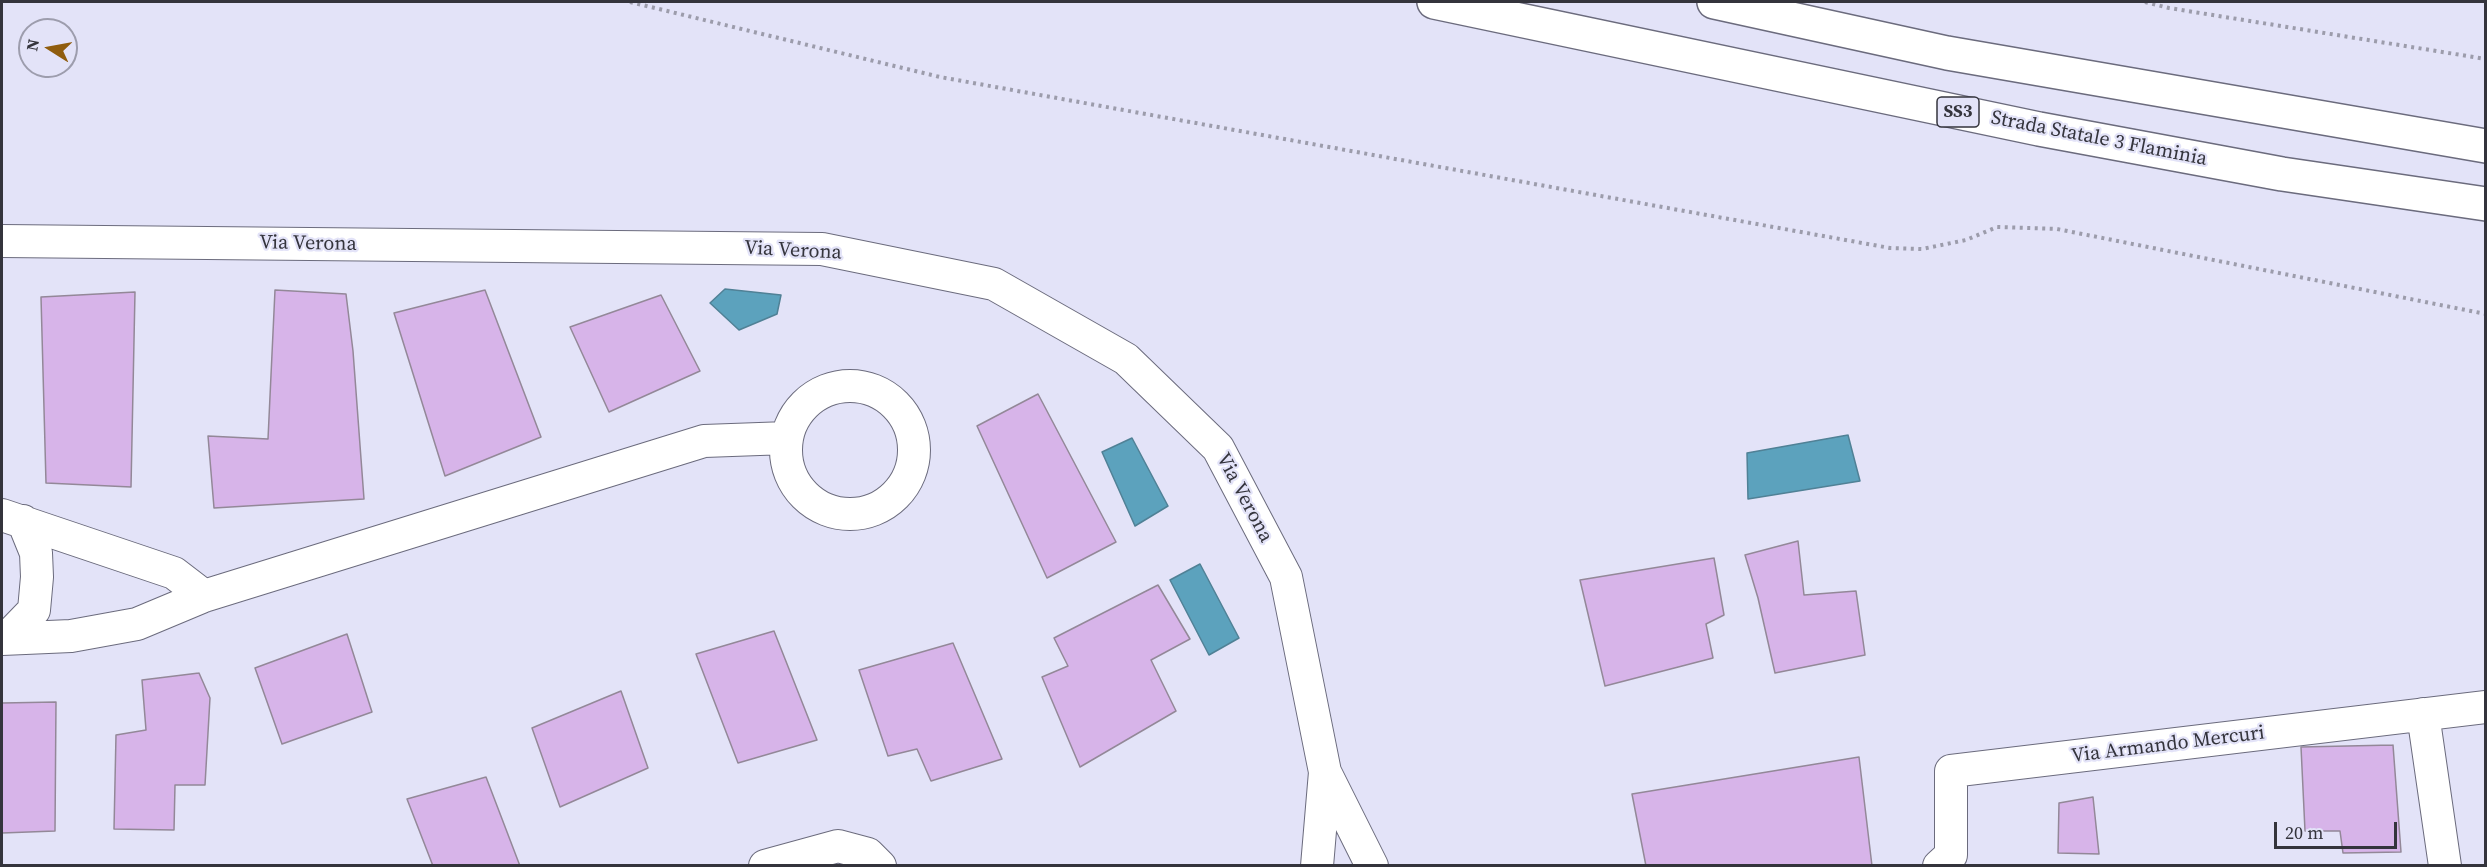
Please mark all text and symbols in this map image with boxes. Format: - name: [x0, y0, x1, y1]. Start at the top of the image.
- north arrow: [18, 18, 78, 78]
- text: N: [20, 37, 44, 53]
- road number: SS3: [1937, 97, 1979, 127]
- street label: Strada Statale 3 Flaminia: [1989, 106, 2209, 172]
- street label: Via Verona: [259, 231, 357, 257]
- street label: Via Verona: [744, 236, 842, 266]
- street label: Via Verona: [1211, 449, 1277, 547]
- street label: Via Armando Mercuri: [2070, 721, 2266, 769]
- scale bar: [2277, 810, 2400, 848]
- text: 20 m: [2285, 820, 2323, 845]

